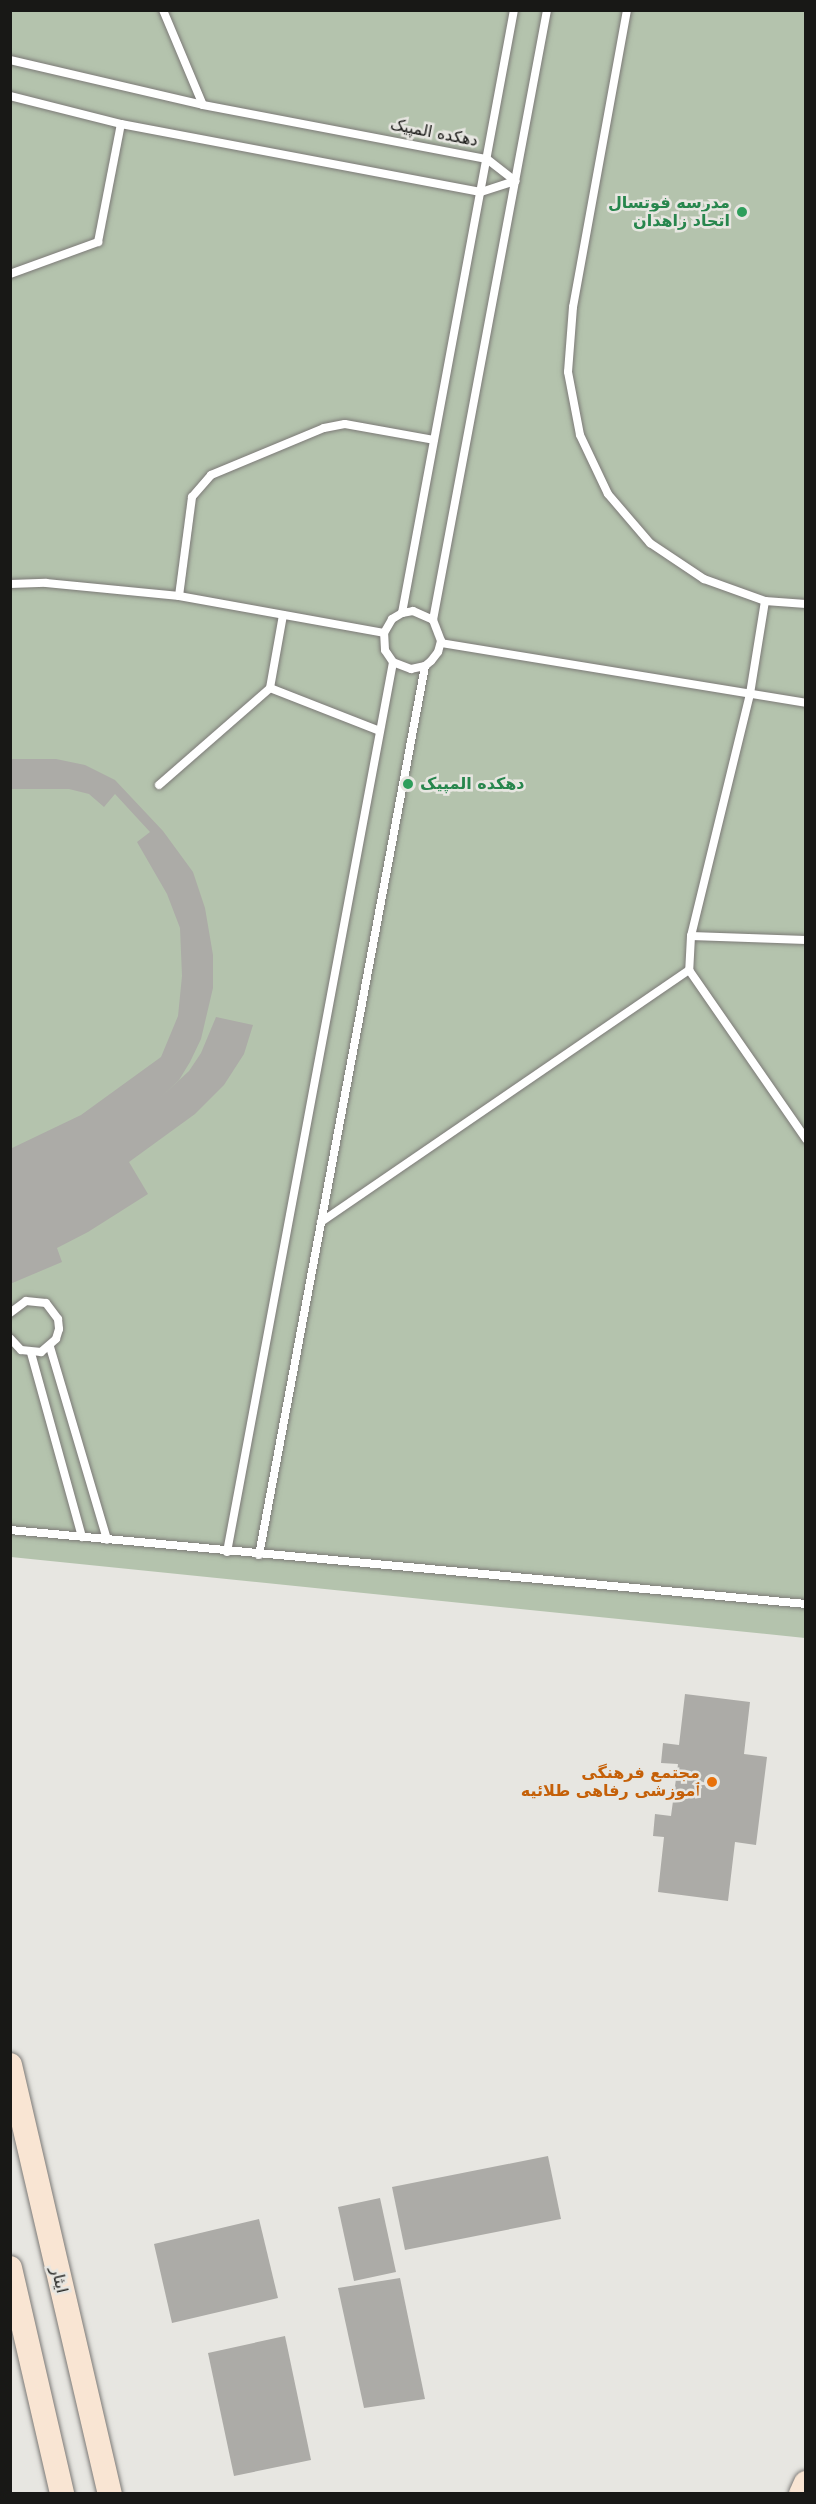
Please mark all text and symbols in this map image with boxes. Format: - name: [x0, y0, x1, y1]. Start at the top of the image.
- street label: دهکده المپیک: [389, 115, 479, 151]
- place label: مدرسه فوتسال اتحاد زاهدان: [608, 193, 730, 231]
- marker: مدرسه فوتسال اتحاد زاهدان: [735, 205, 749, 219]
- place label: دهکده المپیک: [420, 774, 525, 794]
- marker: دهکده المپیک: [401, 777, 415, 791]
- place label: مجتمع فرهنگی ٱموزشی رفاهی طلائیه: [521, 1763, 700, 1801]
- marker: مجتمع فرهنگی ٱموزشی رفاهی طلائیه: [705, 1775, 719, 1789]
- street label: ایثار: [47, 2265, 71, 2295]

